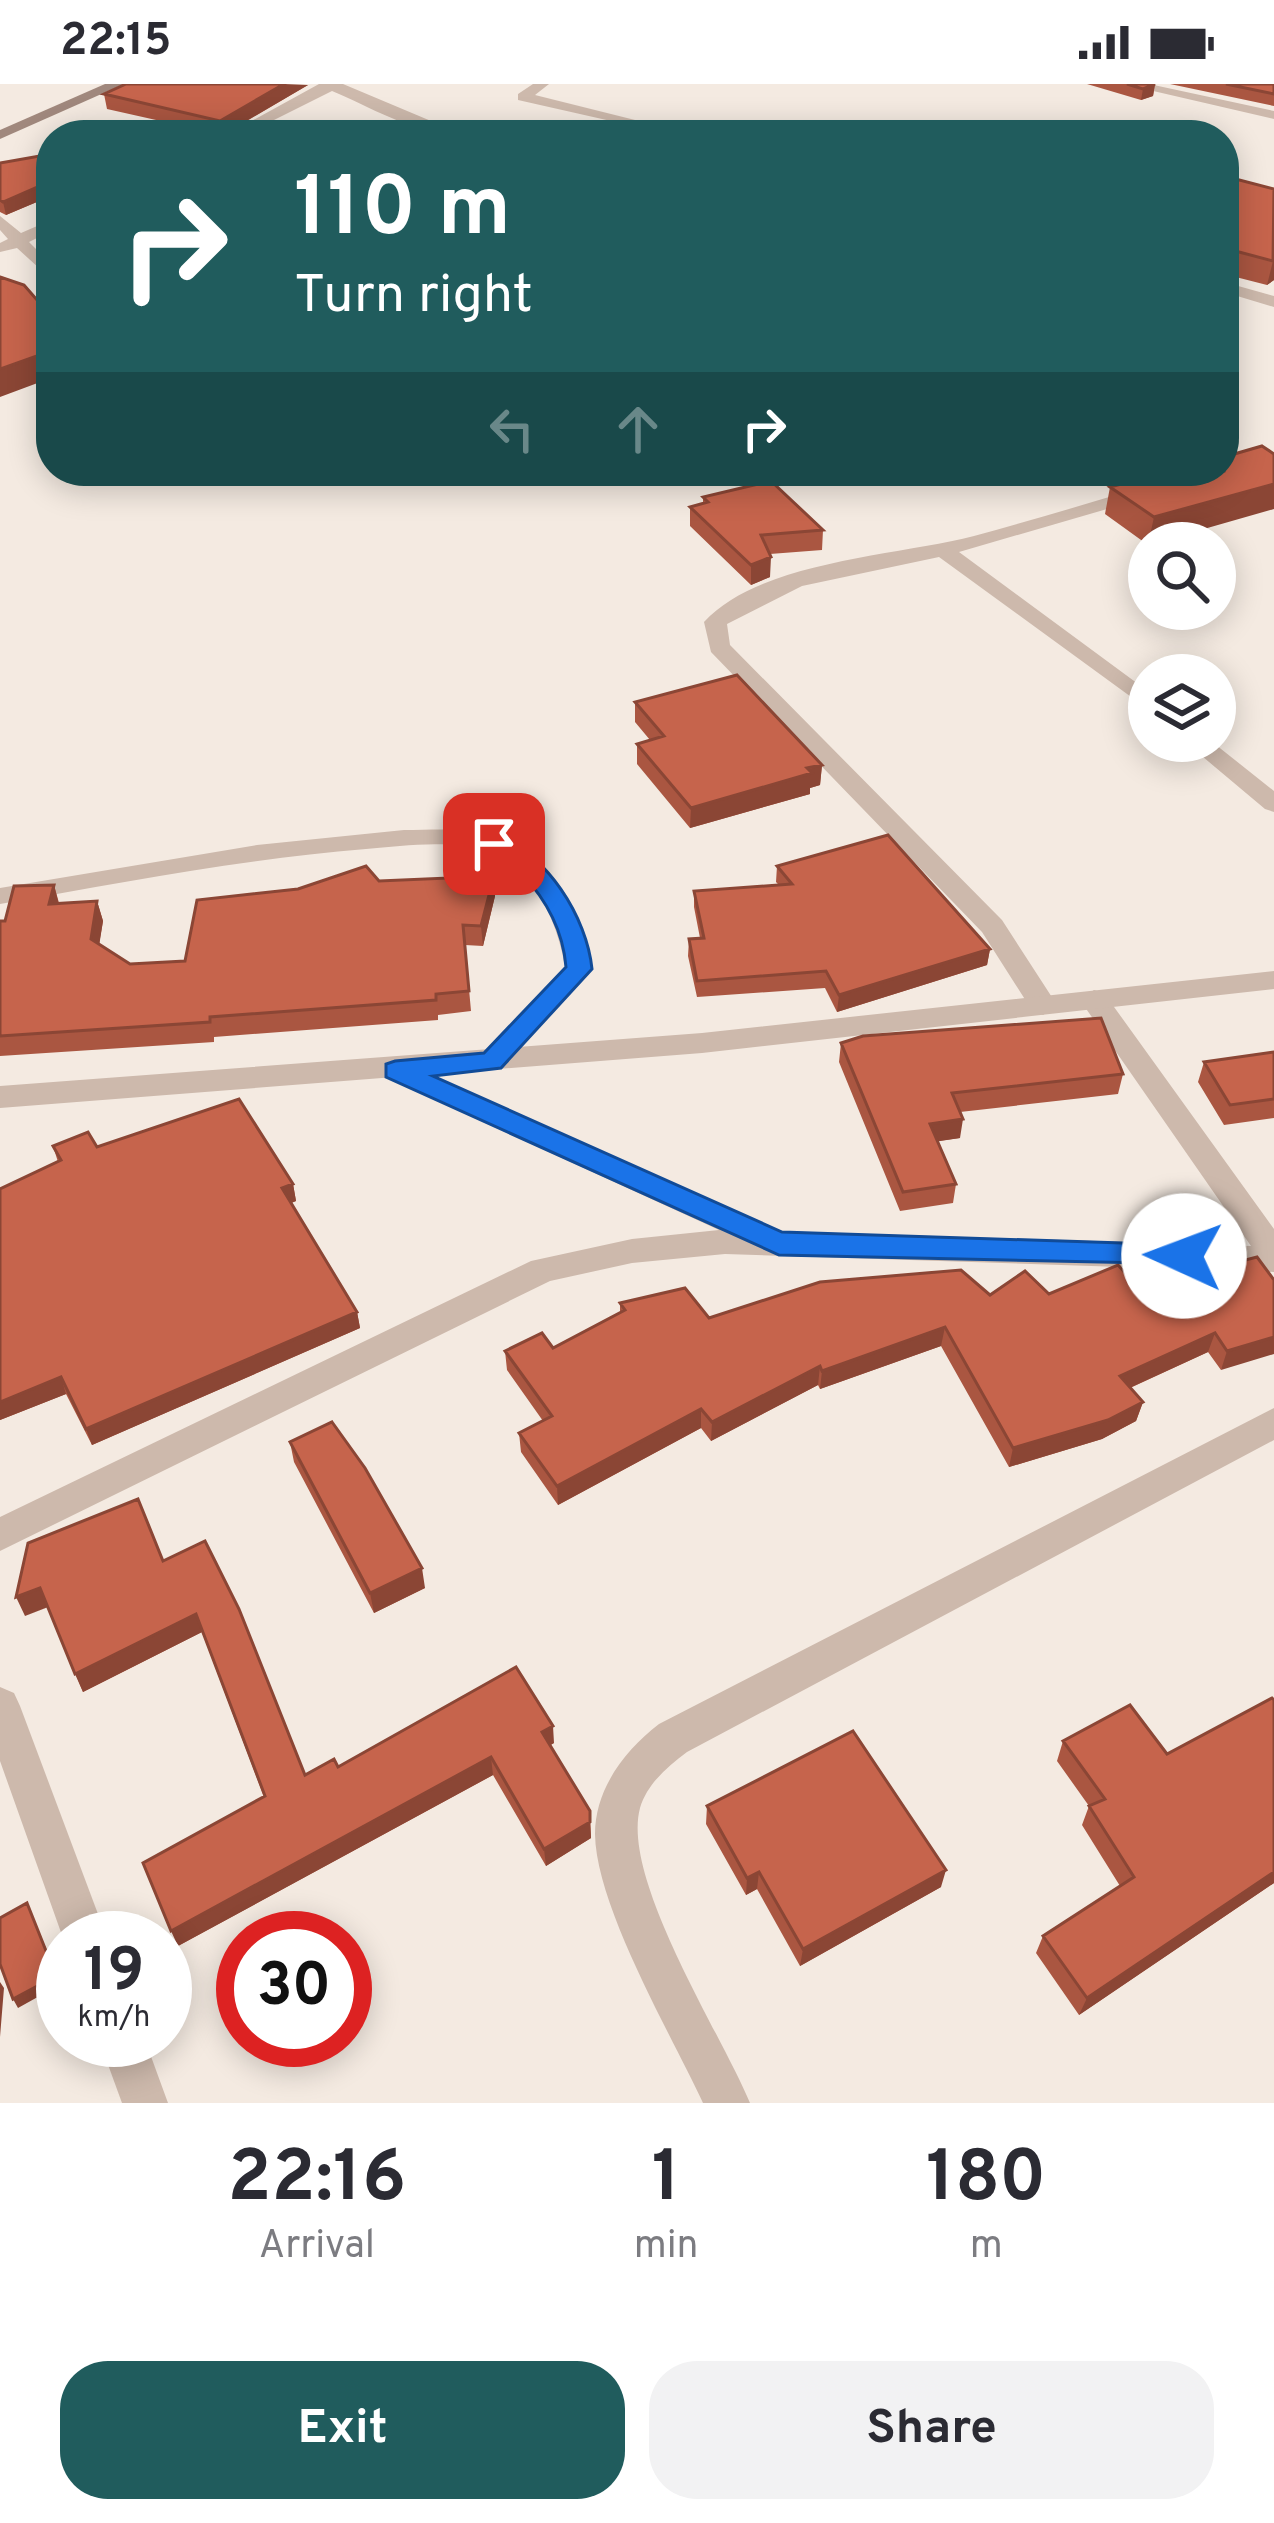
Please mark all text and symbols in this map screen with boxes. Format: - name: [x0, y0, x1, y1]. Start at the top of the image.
- text: 22:15: [60, 14, 171, 71]
- text: 110 m: [294, 159, 511, 265]
- icon: right: [96, 168, 252, 324]
- text: Turn right: [294, 263, 533, 332]
- icon: left: [479, 396, 545, 462]
- icon: ahead: [605, 396, 671, 462]
- icon: right: [731, 396, 797, 462]
- map controls: [1128, 522, 1236, 762]
- button: search: [1128, 522, 1236, 630]
- button: layers: [1128, 654, 1236, 762]
- pin: [443, 793, 545, 895]
- icon: arrive: [461, 811, 527, 877]
- position arrow: [1121, 1193, 1247, 1319]
- speed limit sign: 30: [216, 1911, 372, 2067]
- text: 19: [84, 1936, 144, 2012]
- text: km/h: [78, 2000, 150, 2037]
- text: 22:16: [228, 2135, 406, 2227]
- text: 1: [652, 2135, 681, 2227]
- text: 180: [926, 2135, 1046, 2227]
- text: Arrival: [259, 2223, 375, 2272]
- text: min: [634, 2223, 699, 2272]
- text: m: [970, 2223, 1003, 2272]
- button: Exit: [60, 2361, 625, 2499]
- button: Share: [649, 2361, 1214, 2499]

